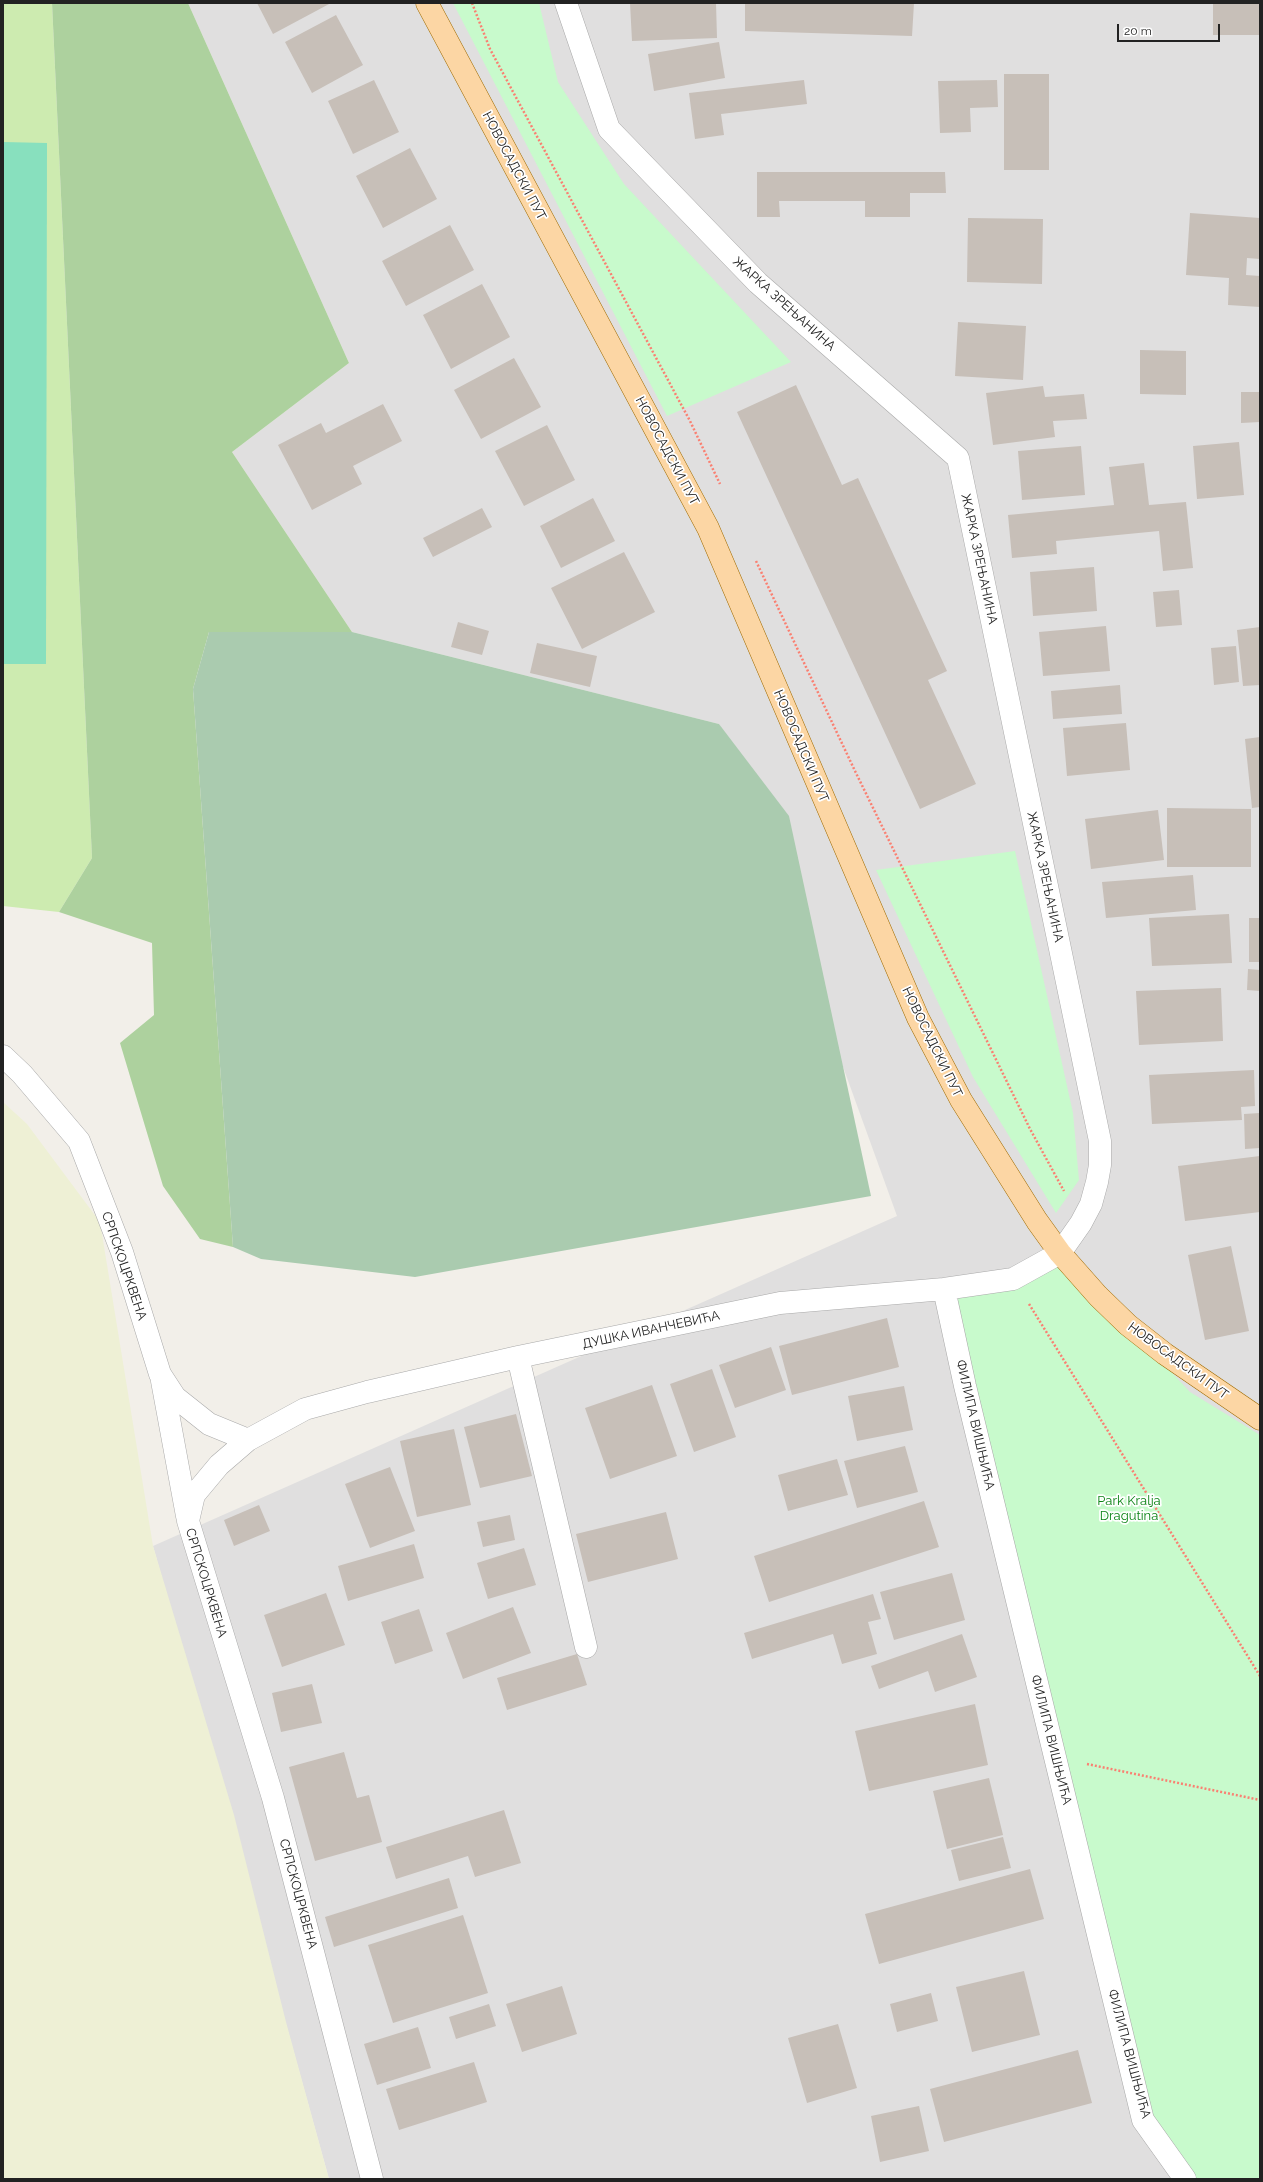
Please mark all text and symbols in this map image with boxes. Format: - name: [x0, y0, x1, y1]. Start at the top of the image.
- scale bar: [1119, 16, 1222, 42]
- text: 20 m: [1124, 24, 1152, 38]
- street label: НОВОСАДСКИ ПУТ: [479, 109, 549, 223]
- street label: ЖАРКА ЗРЕЊАНИНА: [729, 254, 839, 354]
- street label: НОВОСАДСКИ ПУТ: [632, 394, 702, 508]
- street label: ЖАРКА ЗРЕЊАНИНА: [958, 492, 1000, 626]
- street label: НОВОСАДСКИ ПУТ: [770, 687, 832, 805]
- street label: ЖАРКА ЗРЕЊАНИНА: [1024, 810, 1066, 944]
- street label: НОВОСАДСКИ ПУТ: [899, 984, 965, 1100]
- street label: СРПСКОЦРКВЕНА: [98, 1210, 150, 1322]
- street label: ДУШКА ИВАНЧЕВИЋА: [581, 1308, 721, 1352]
- street label: НОВОСАДСКИ ПУТ: [1125, 1319, 1231, 1403]
- street label: ФИЛИПА ВИШЊИЋА: [952, 1358, 998, 1492]
- park label: Park Kralja Dragutina: [1097, 1493, 1161, 1524]
- street label: СРПСКОЦРКВЕНА: [182, 1526, 230, 1640]
- street label: ФИЛИПА ВИШЊИЋА: [1027, 1674, 1075, 1806]
- street label: СРПСКОЦРКВЕНА: [276, 1837, 320, 1951]
- street label: ФИЛИПА ВИШЊИЋА: [1104, 1988, 1154, 2120]

